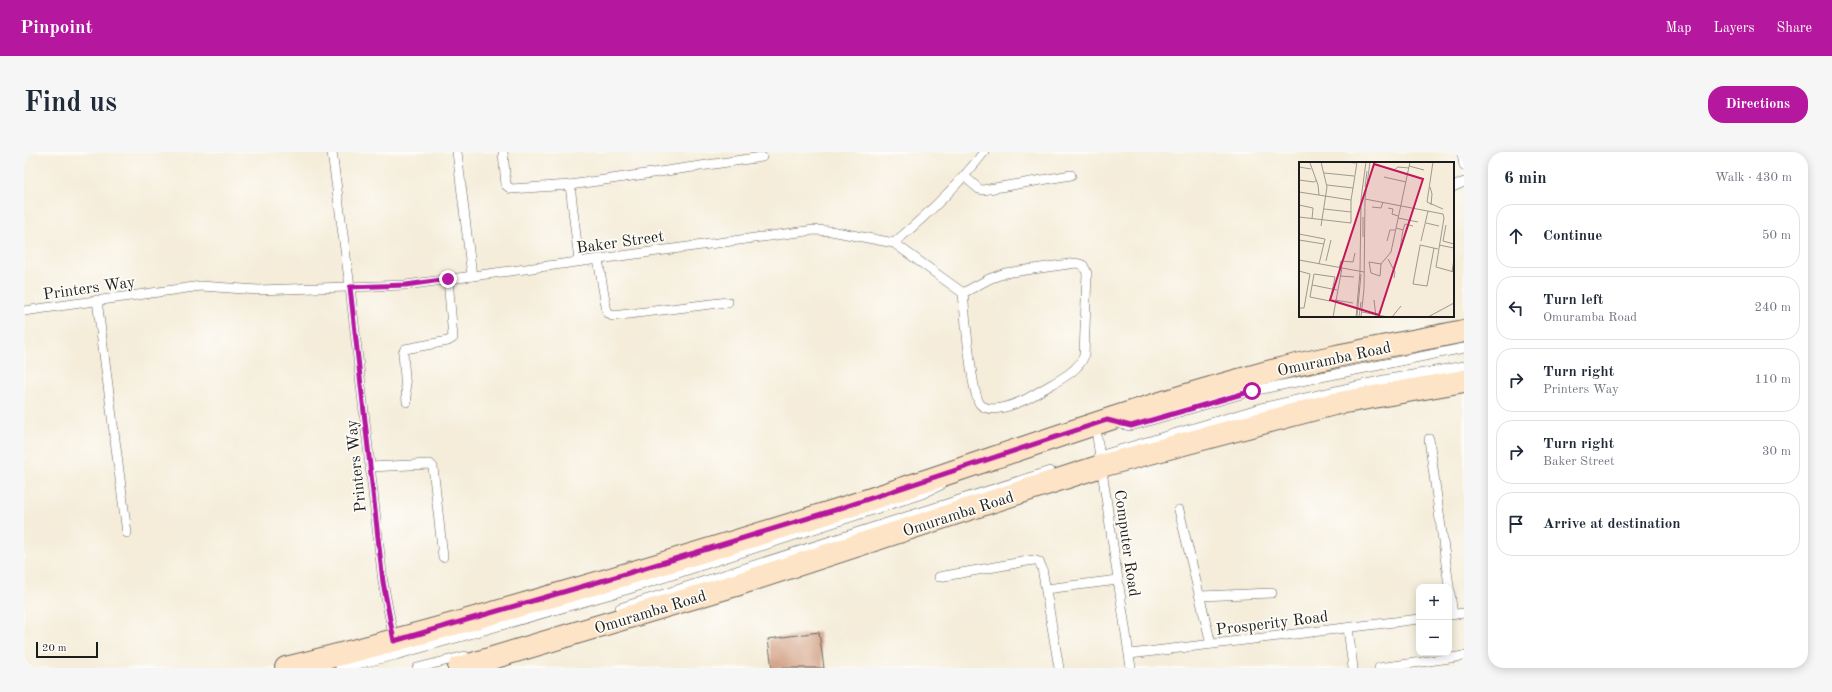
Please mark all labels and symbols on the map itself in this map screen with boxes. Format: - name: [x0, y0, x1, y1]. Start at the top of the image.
- inset map: [1299, 162, 1454, 317]
- street label: Baker Street: [576, 229, 665, 257]
- route end: [439, 270, 457, 288]
- street label: Printers Way: [42, 274, 137, 303]
- street label: Omuramba Road: [1276, 340, 1393, 380]
- route start: [1243, 382, 1261, 400]
- street label: Printers Way: [344, 418, 370, 513]
- street label: Omuramba Road: [901, 489, 1016, 540]
- street label: Computer Road: [1111, 489, 1141, 598]
- street label: Omuramba Road: [593, 588, 708, 637]
- street label: Prosperity Road: [1215, 609, 1329, 639]
- scale bar: [36, 640, 98, 659]

